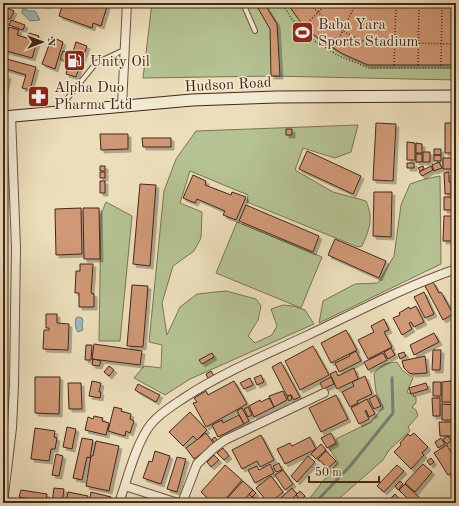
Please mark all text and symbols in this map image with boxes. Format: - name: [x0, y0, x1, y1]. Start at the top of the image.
- place label: Baba Yara Sports Stadium: [318, 18, 418, 50]
- sports icon: Baba Yara Sports Stadium: [290, 20, 316, 46]
- north arrow: [22, 22, 62, 62]
- text: N: [45, 38, 56, 47]
- fuel station icon: Unity Oil: [62, 48, 88, 74]
- place label: Unity Oil: [90, 55, 150, 70]
- street label: Hudson Road: [184, 76, 272, 95]
- place label: Alpha Duo Pharma Ltd: [54, 81, 133, 113]
- pharmacy icon: Alpha Duo Pharma Ltd: [25, 83, 51, 109]
- scale bar: [309, 458, 379, 484]
- text: 50 m: [315, 466, 342, 479]

